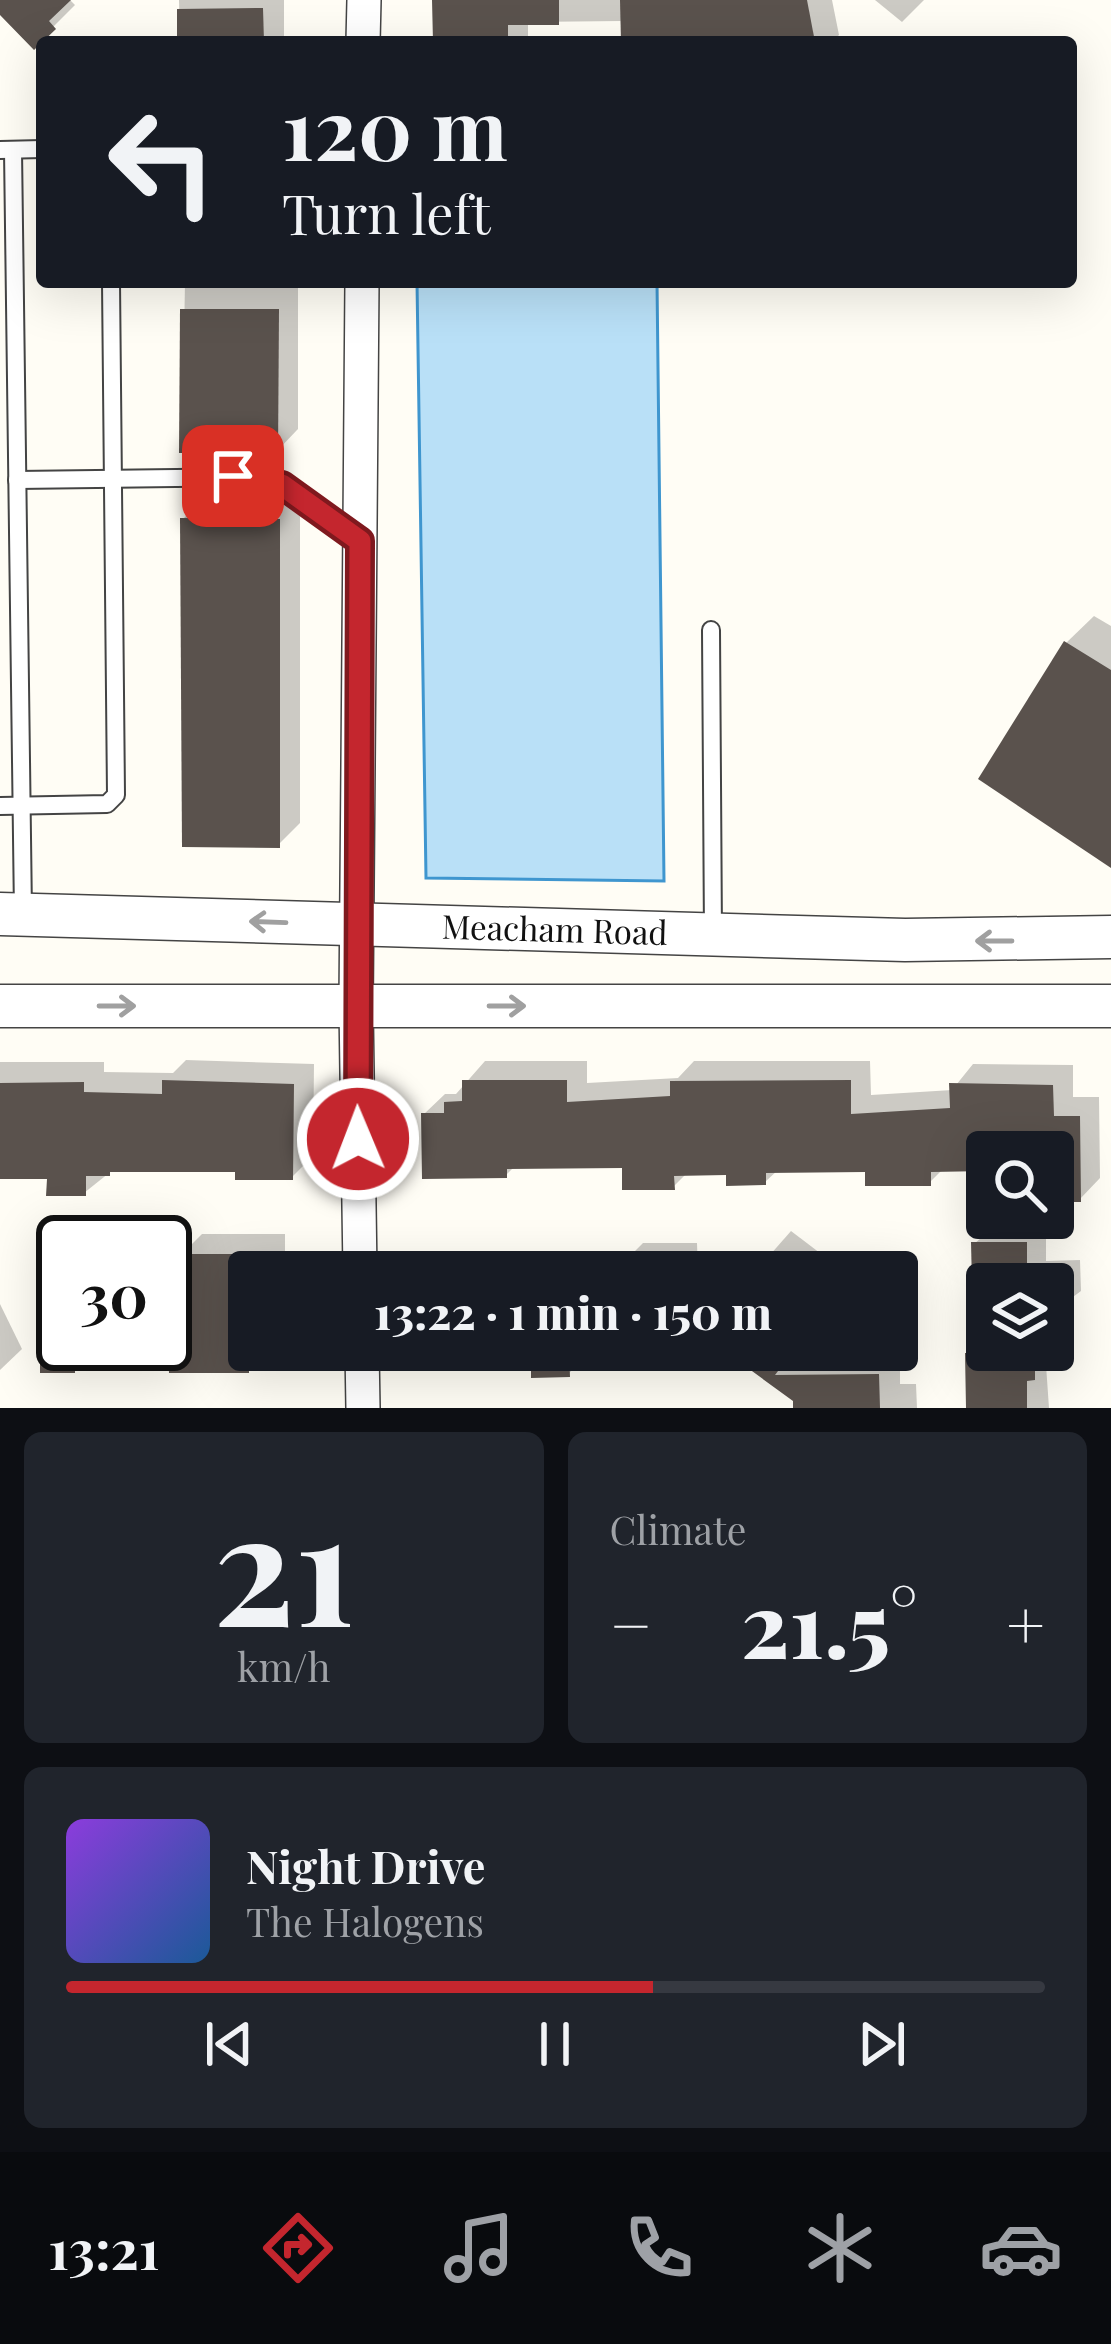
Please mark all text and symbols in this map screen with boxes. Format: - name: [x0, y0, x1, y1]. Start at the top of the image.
- text: 120 m: [282, 70, 508, 182]
- icon: left: [84, 84, 240, 240]
- text: Turn left: [282, 177, 491, 249]
- pin: [182, 425, 284, 527]
- icon: arrive: [200, 443, 266, 509]
- street label: Meacham Road: [441, 903, 668, 953]
- one-way arrow: [249, 910, 288, 933]
- one-way arrow: [975, 930, 1014, 952]
- one-way arrow: [97, 995, 136, 1017]
- one-way arrow: [487, 995, 526, 1018]
- position arrow: [295, 1076, 421, 1202]
- map controls: [966, 1131, 1074, 1371]
- button: search: [966, 1131, 1074, 1239]
- speed limit sign: 30: [36, 1215, 192, 1371]
- button: layers: [966, 1263, 1074, 1371]
- text: 13:22 · 1 min · 150 m: [374, 1281, 772, 1341]
- text: 21: [213, 1458, 354, 1666]
- text: Climate: [610, 1503, 747, 1555]
- text: 21.5°: [741, 1562, 917, 1682]
- text: −: [610, 1579, 652, 1667]
- text: +: [1006, 1579, 1045, 1667]
- text: km/h: [237, 1640, 331, 1692]
- text: Night Drive: [246, 1835, 485, 1895]
- text: The Halogens: [246, 1895, 484, 1947]
- icon: previous: [196, 2011, 262, 2077]
- icon: pause: [522, 2011, 588, 2077]
- icon: next: [849, 2011, 915, 2077]
- icon: directions: [256, 2206, 340, 2290]
- icon: music: [437, 2206, 521, 2290]
- icon: phone: [617, 2206, 701, 2290]
- icon: climate: [798, 2206, 882, 2290]
- icon: car: [979, 2206, 1063, 2290]
- text: 13:21: [48, 2212, 160, 2284]

